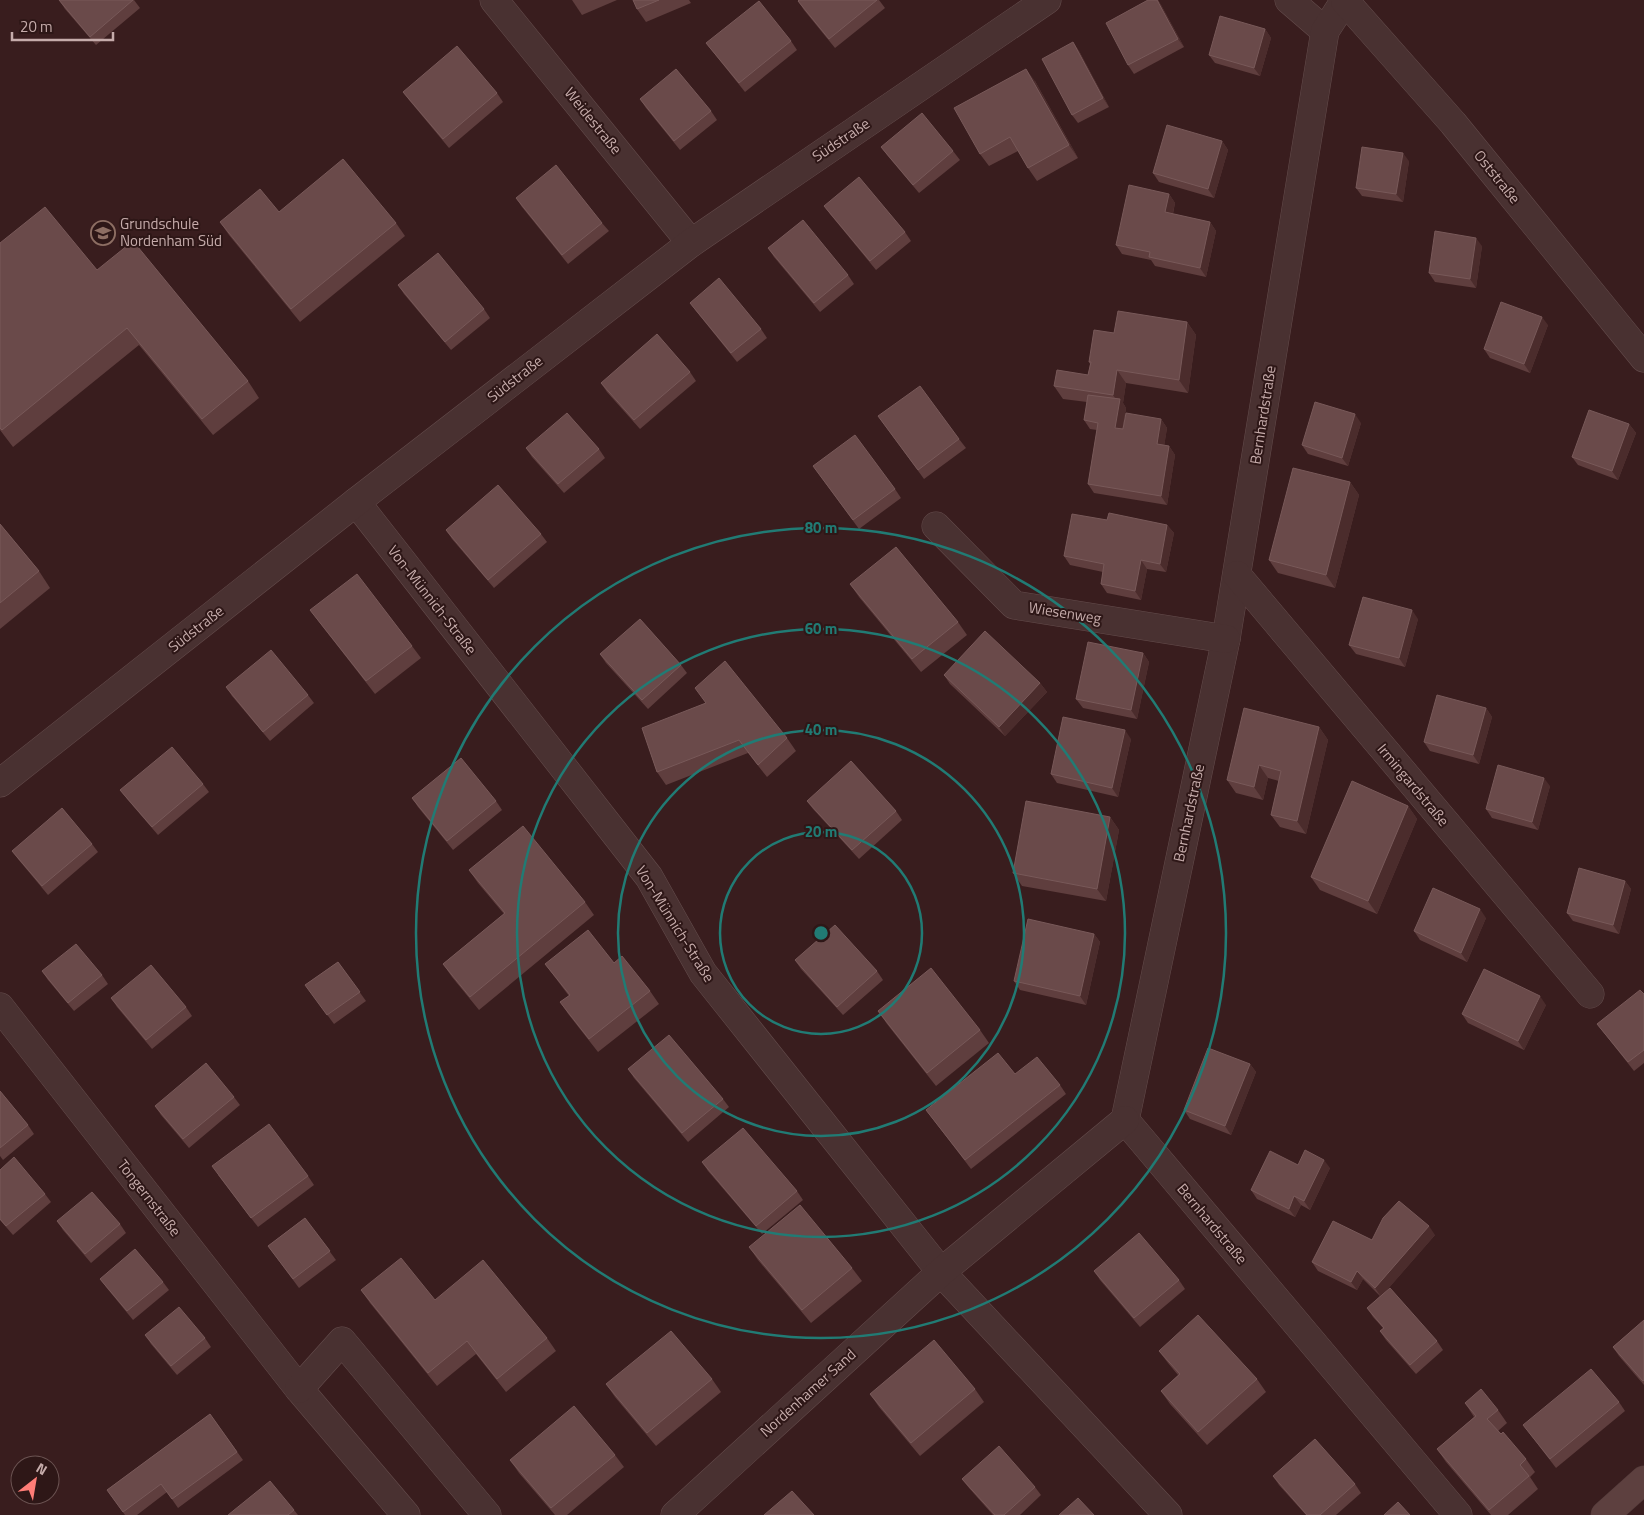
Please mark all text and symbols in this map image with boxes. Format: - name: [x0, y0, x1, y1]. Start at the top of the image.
- scale bar: [12, 10, 114, 42]
- text: 20 m: [20, 15, 53, 38]
- street label: Weidestraße: [559, 82, 628, 159]
- street label: Südstraße: [807, 112, 874, 167]
- street label: Oststraße: [1469, 145, 1526, 209]
- place label: Grundschule Nordenham Süd: [120, 212, 222, 252]
- school or university icon: Grundschule Nordenham Süd: [90, 220, 116, 246]
- street label: Südstraße: [482, 349, 547, 408]
- street label: Bernhardstraße: [1243, 364, 1282, 466]
- text: 80 m: [805, 516, 837, 539]
- street label: Von-Münnich-Straße: [382, 540, 483, 659]
- street label: Wiesenweg: [1027, 595, 1103, 630]
- street label: Südstraße: [163, 599, 228, 658]
- text: 60 m: [805, 617, 837, 640]
- text: 40 m: [805, 718, 837, 741]
- street label: Irmingardstraße: [1372, 738, 1455, 831]
- street label: Bernhardstraße: [1167, 762, 1210, 864]
- text: 20 m: [805, 820, 837, 843]
- street label: Von-Münnich-Straße: [630, 861, 721, 987]
- centre of rings: [812, 924, 830, 942]
- street label: Tongernstraße: [112, 1154, 187, 1241]
- street label: Bernhardstraße: [1172, 1178, 1253, 1269]
- street label: Nordenhamer Sand: [755, 1343, 861, 1442]
- north arrow: [10, 1455, 60, 1505]
- text: N: [32, 1457, 52, 1480]

